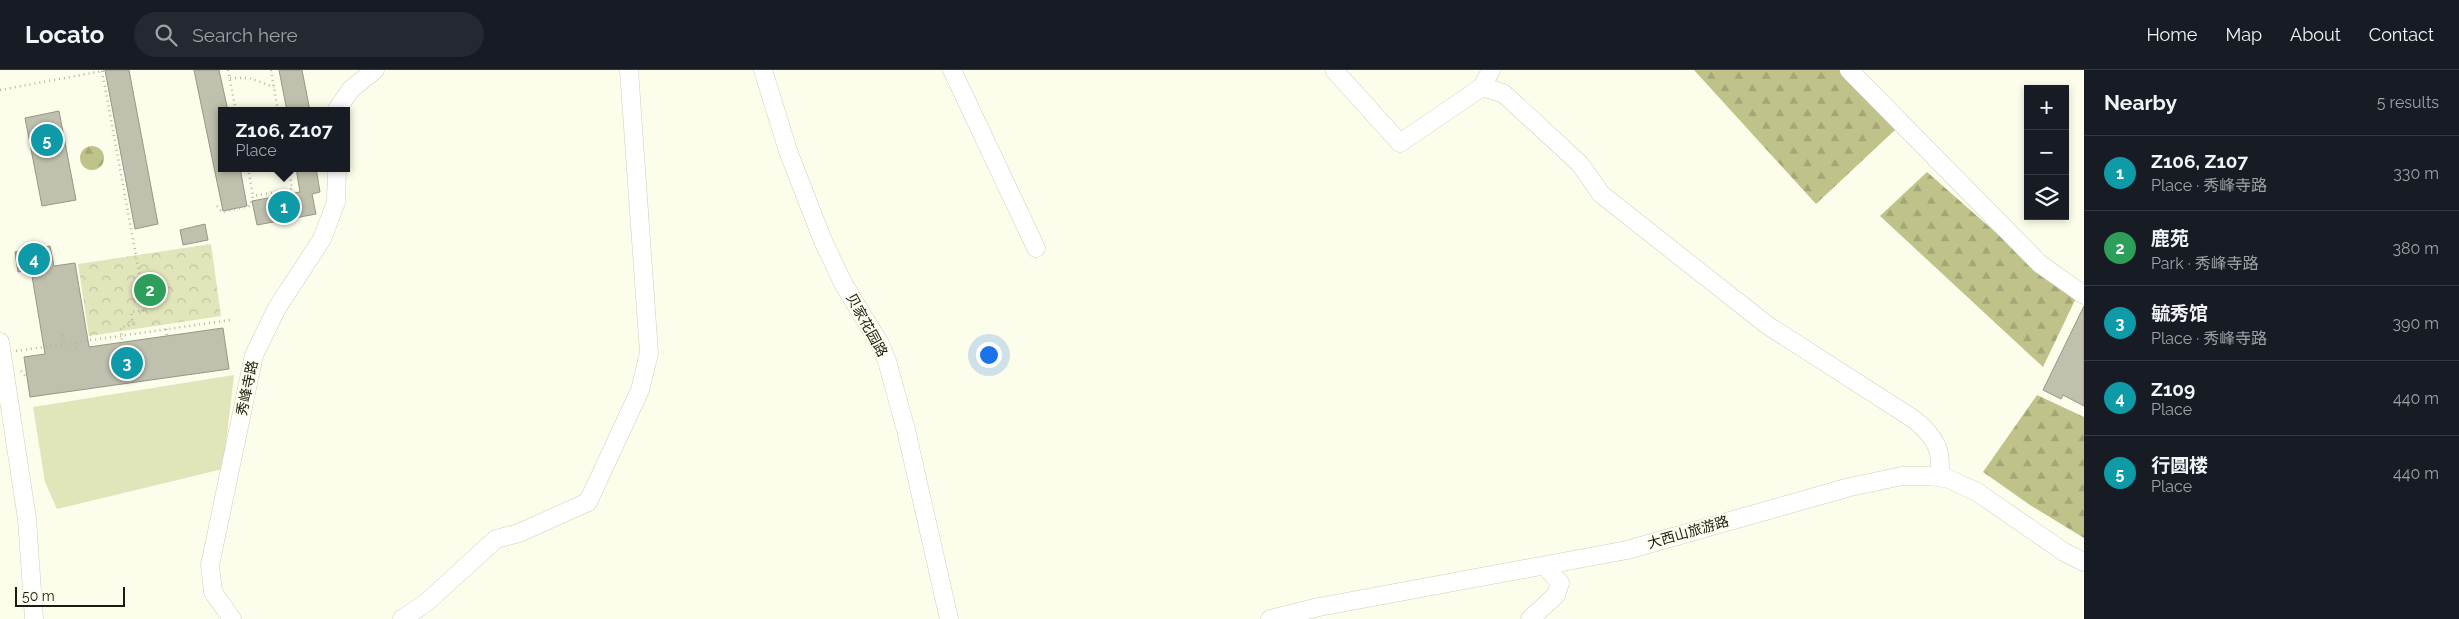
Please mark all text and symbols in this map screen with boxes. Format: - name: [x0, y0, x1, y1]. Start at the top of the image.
- search box: [134, 12, 484, 57]
- text: Locato: [25, 20, 104, 49]
- icon: search: [152, 21, 180, 49]
- text: Search here: [192, 24, 298, 46]
- text: Home: [2146, 24, 2197, 45]
- text: Map: [2225, 24, 2262, 45]
- text: About: [2290, 24, 2341, 45]
- text: Contact: [2369, 24, 2434, 45]
- map controls: [2024, 85, 2069, 220]
- button: +: [2024, 85, 2069, 130]
- text: Nearby: [2104, 90, 2177, 115]
- text: 5 results: [2377, 93, 2439, 112]
- popup: [218, 107, 350, 172]
- text: Z106, Z107: [235, 119, 333, 141]
- pin: 5: [31, 121, 63, 159]
- button: −: [2024, 130, 2069, 175]
- text: Place: [235, 141, 277, 160]
- text: Z106, Z107: [2151, 150, 2248, 172]
- text: 1: [2116, 164, 2124, 183]
- text: 330 m: [2393, 164, 2439, 183]
- button: layers: [2024, 175, 2069, 220]
- text: Place · 秀峰寺路: [2151, 176, 2267, 195]
- pin: 1: [268, 188, 300, 226]
- text: 鹿苑: [2151, 227, 2189, 249]
- text: 2: [2115, 239, 2125, 258]
- text: 380 m: [2392, 239, 2439, 258]
- pin: 4: [18, 240, 50, 278]
- text: Park · 秀峰寺路: [2151, 254, 2259, 273]
- pin: 2: [134, 271, 166, 309]
- street label: 贝家花园路: [843, 291, 891, 359]
- text: 毓秀馆: [2151, 302, 2208, 324]
- text: 3: [2116, 314, 2124, 333]
- text: 390 m: [2393, 314, 2439, 333]
- text: Place · 秀峰寺路: [2151, 329, 2267, 348]
- your location: [976, 342, 1002, 368]
- pin: 3: [111, 344, 143, 382]
- street label: 秀峰寺路: [233, 359, 261, 417]
- text: Z109: [2151, 378, 2195, 400]
- text: 4: [2115, 389, 2125, 408]
- text: 440 m: [2393, 389, 2439, 408]
- text: Place: [2151, 400, 2192, 419]
- text: 行圆楼: [2151, 454, 2208, 476]
- text: 5: [2116, 464, 2124, 483]
- text: 440 m: [2393, 464, 2439, 483]
- text: Place: [2151, 477, 2192, 496]
- street label: 大西山旅游路: [1645, 513, 1731, 551]
- scale bar: [15, 584, 125, 607]
- text: 50 m: [22, 588, 55, 604]

